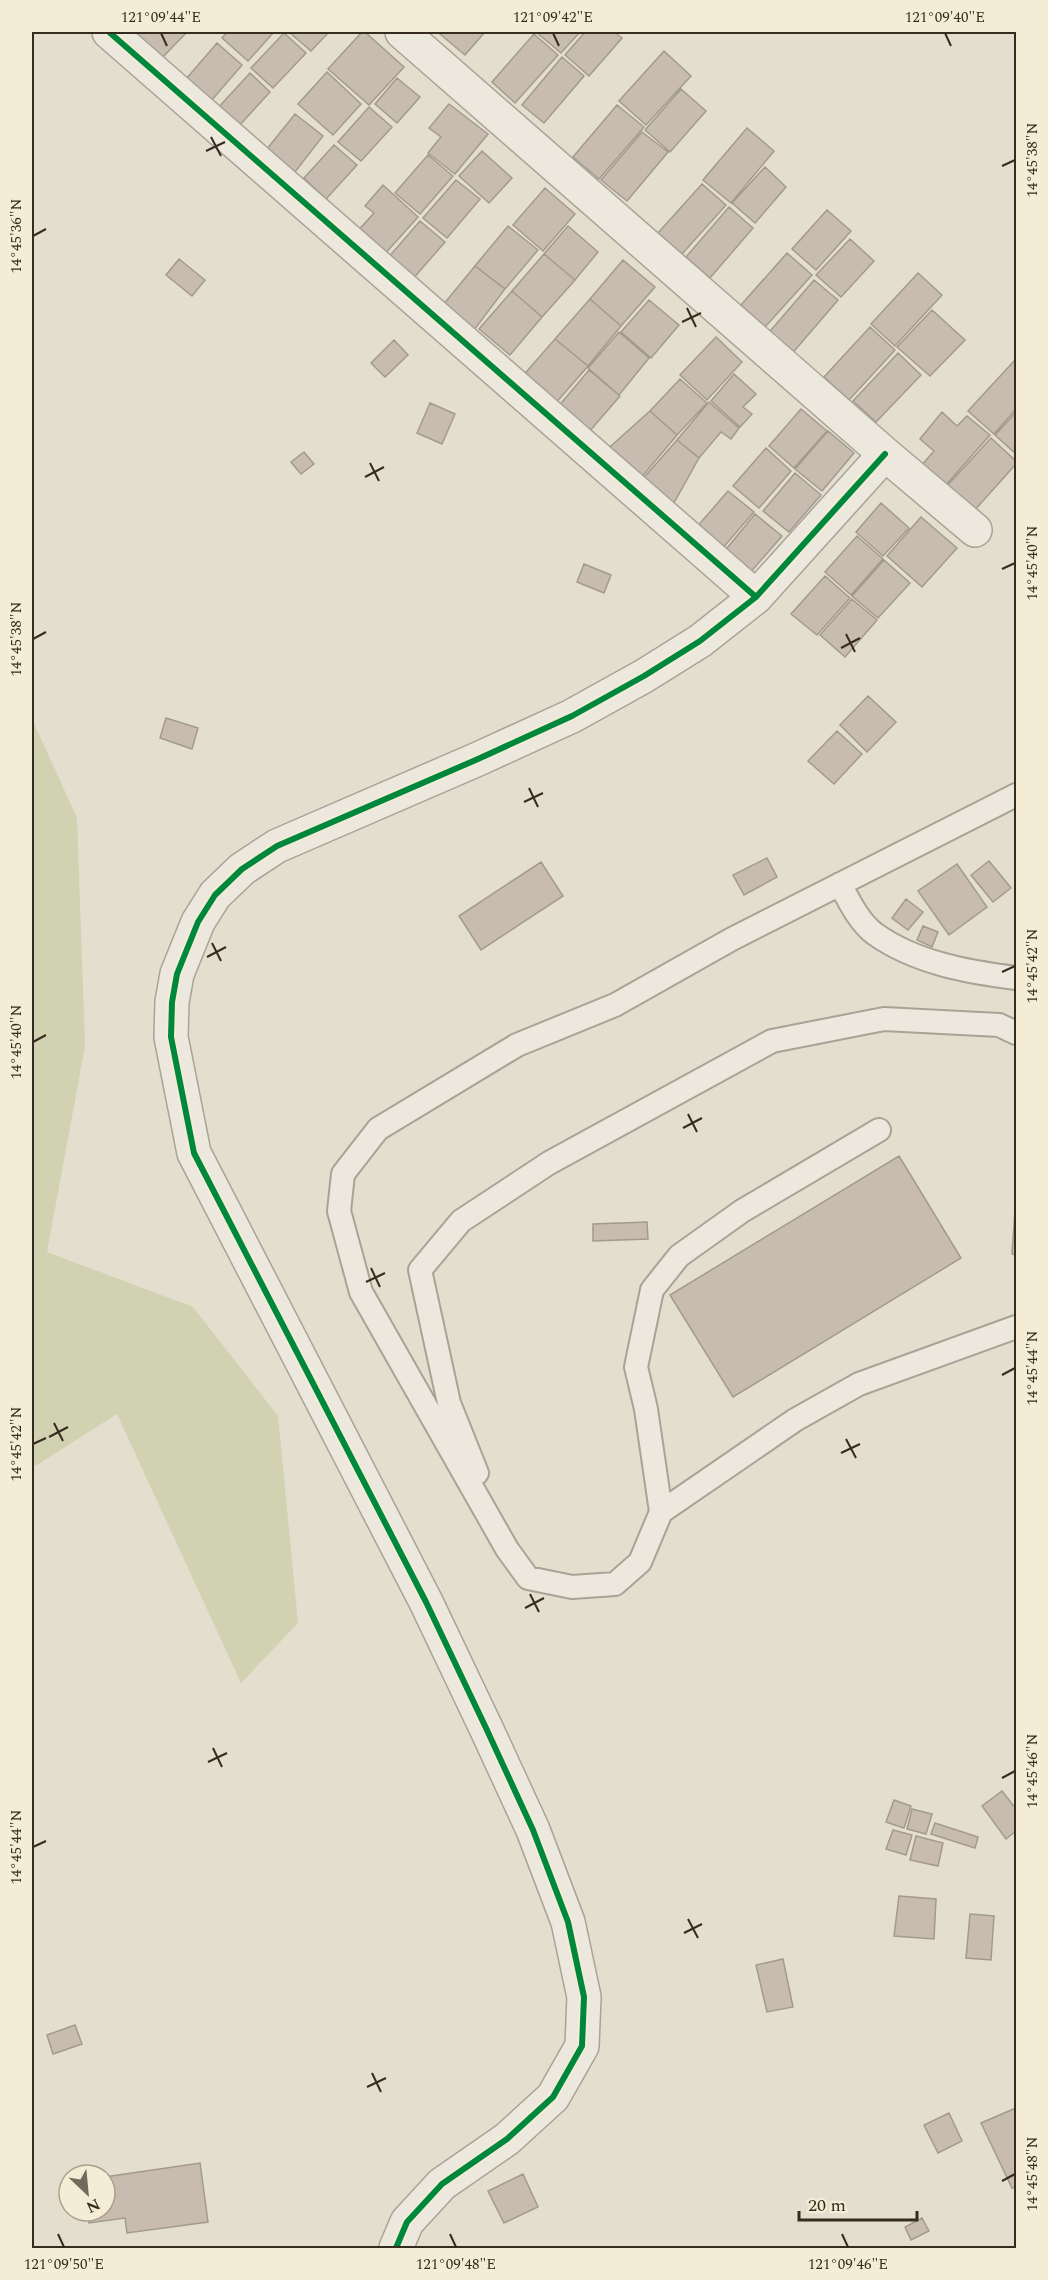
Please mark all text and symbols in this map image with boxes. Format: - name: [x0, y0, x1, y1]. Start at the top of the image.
- text: 121°09'44"E: [121, 6, 201, 29]
- text: 121°09'42"E: [513, 6, 593, 29]
- text: 121°09'40"E: [905, 6, 985, 29]
- text: 14°45'38"N: [1021, 122, 1044, 198]
- text: 14°45'36"N: [5, 198, 28, 274]
- text: 14°45'40"N: [1021, 525, 1044, 601]
- text: 14°45'38"N: [5, 601, 28, 677]
- text: 14°45'42"N: [1021, 928, 1044, 1004]
- text: 14°45'40"N: [5, 1004, 28, 1080]
- text: 14°45'44"N: [1021, 1330, 1044, 1406]
- text: 14°45'42"N: [5, 1406, 28, 1482]
- text: 14°45'46"N: [1021, 1733, 1044, 1809]
- text: 14°45'44"N: [5, 1809, 28, 1885]
- text: 14°45'48"N: [1021, 2136, 1044, 2212]
- north arrow: [57, 2163, 117, 2223]
- scale bar: [799, 2184, 918, 2222]
- text: N: [82, 2192, 104, 2219]
- text: 20 m: [808, 2192, 846, 2219]
- text: 121°09'50"E: [24, 2253, 104, 2276]
- text: 121°09'48"E: [416, 2253, 496, 2276]
- text: 121°09'46"E: [808, 2253, 888, 2276]

